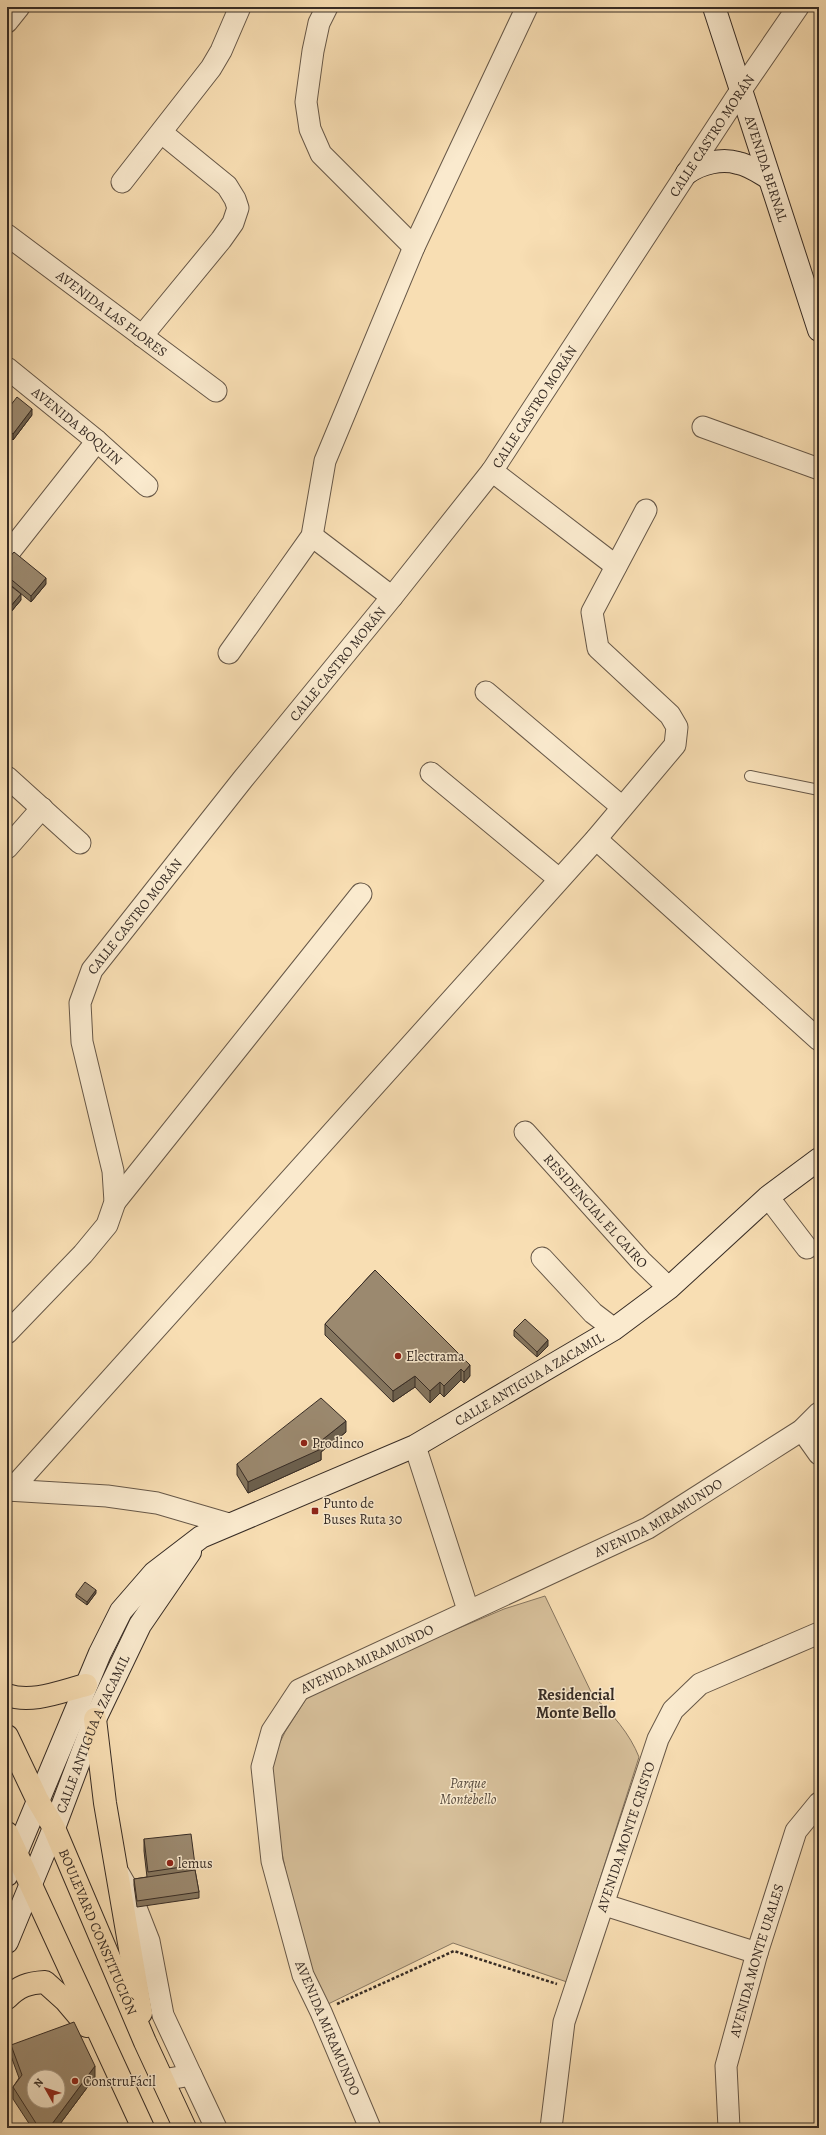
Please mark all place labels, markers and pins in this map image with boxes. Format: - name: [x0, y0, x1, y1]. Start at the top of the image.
- place label: Electrama: [406, 1347, 465, 1366]
- marker: Electrama: [393, 1351, 403, 1361]
- place label: Prodinco: [312, 1434, 364, 1453]
- marker: Prodinco: [299, 1438, 309, 1448]
- place label: Punto de Buses Ruta 30: [323, 1494, 402, 1529]
- marker: Punto de Buses Ruta 30: [310, 1506, 320, 1516]
- place label: lemus: [178, 1854, 213, 1873]
- marker: lemus: [165, 1858, 175, 1868]
- place label: ConstruFácil: [83, 2072, 156, 2091]
- marker: ConstruFácil: [70, 2076, 80, 2086]

